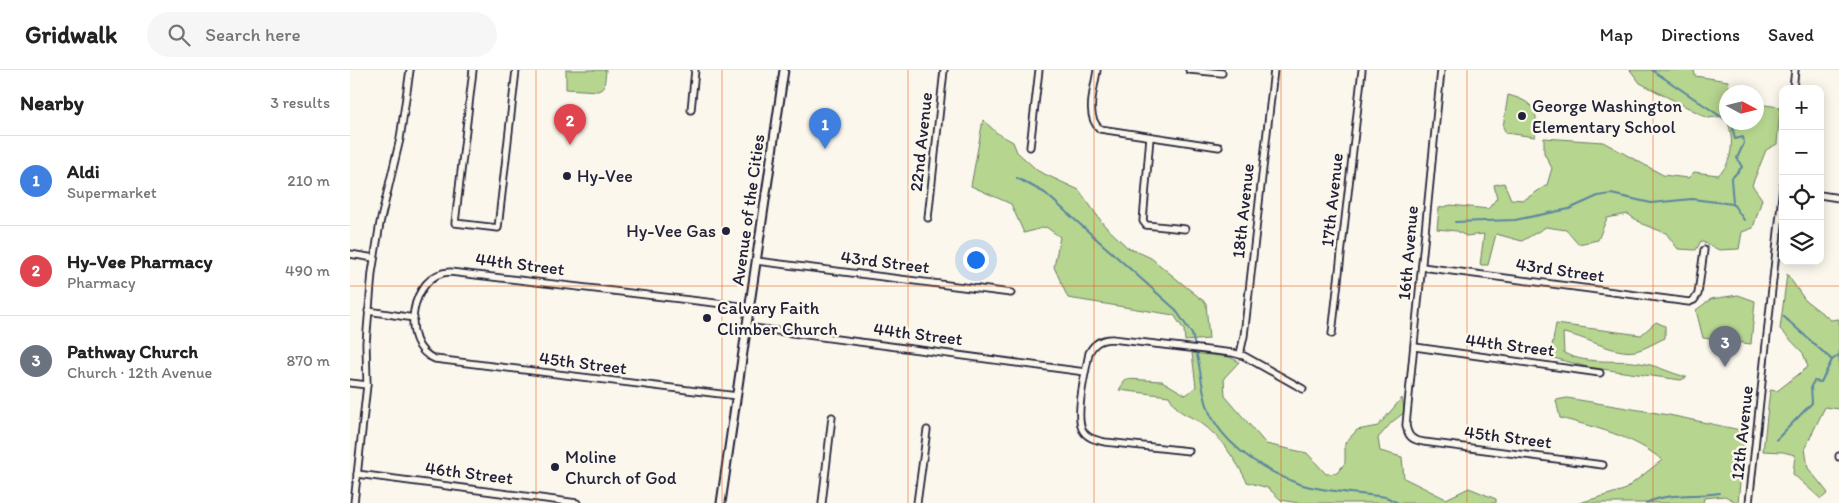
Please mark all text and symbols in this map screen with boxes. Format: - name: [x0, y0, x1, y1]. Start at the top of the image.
- search box: [147, 12, 497, 57]
- text: Gridwalk: [25, 20, 117, 49]
- icon: search: [165, 21, 193, 49]
- text: Search here: [205, 23, 301, 46]
- text: Map: [1600, 24, 1633, 46]
- text: Directions: [1661, 24, 1740, 46]
- text: Saved: [1768, 24, 1814, 46]
- north arrow: [1719, 85, 1764, 130]
- map controls: [1779, 85, 1824, 265]
- button: +: [1779, 85, 1824, 130]
- text: Nearby: [20, 90, 84, 115]
- street label: 22nd Avenue: [905, 91, 937, 193]
- text: 3 results: [270, 93, 330, 112]
- place label: George Washington Elementary School: [1532, 95, 1682, 138]
- pin: 2: [554, 104, 586, 145]
- pin: 1: [809, 108, 841, 149]
- marker: George Washington Elementary School: [1516, 110, 1528, 122]
- button: −: [1779, 130, 1824, 175]
- street label: Avenue of the Cities: [726, 133, 770, 287]
- street label: 17th Avenue: [1316, 152, 1348, 248]
- text: Aldi: [67, 160, 100, 183]
- street label: 18th Avenue: [1227, 162, 1259, 260]
- place label: Hy-Vee: [577, 165, 633, 187]
- marker: Hy-Vee: [561, 170, 573, 182]
- text: 1: [32, 171, 40, 190]
- text: 210 m: [287, 171, 330, 190]
- button: locate: [1779, 175, 1824, 220]
- text: Supermarket: [67, 183, 157, 202]
- street label: 16th Avenue: [1393, 205, 1423, 301]
- place label: Hy-Vee Gas: [626, 220, 716, 242]
- button: layers: [1779, 220, 1824, 265]
- marker: Hy-Vee Gas: [720, 225, 732, 237]
- street label: 43rd Street: [839, 246, 931, 278]
- your location: [963, 247, 989, 273]
- street label: 44th Street: [474, 248, 566, 280]
- text: Hy-Vee Pharmacy: [67, 250, 212, 273]
- street label: 43rd Street: [1514, 253, 1606, 287]
- text: 2: [32, 261, 40, 280]
- text: 490 m: [285, 261, 330, 280]
- text: Pharmacy: [67, 273, 135, 292]
- place label: Calvary Faith Climber Church: [717, 297, 838, 340]
- marker: Calvary Faith Climber Church: [701, 312, 713, 324]
- street label: 44th Street: [872, 318, 964, 350]
- pin: 3: [1709, 326, 1741, 367]
- street label: 44th Street: [1464, 329, 1556, 361]
- text: Pathway Church: [67, 340, 198, 363]
- street label: 45th Street: [538, 347, 628, 379]
- text: 3: [32, 351, 40, 370]
- text: 870 m: [286, 351, 330, 370]
- text: Church · 12th Avenue: [67, 363, 212, 382]
- street label: 12th Avenue: [1726, 385, 1758, 481]
- street label: 45th Street: [1463, 421, 1553, 453]
- place label: Moline Church of God: [565, 446, 677, 489]
- street label: 46th Street: [424, 457, 514, 489]
- marker: Moline Church of God: [549, 461, 561, 473]

